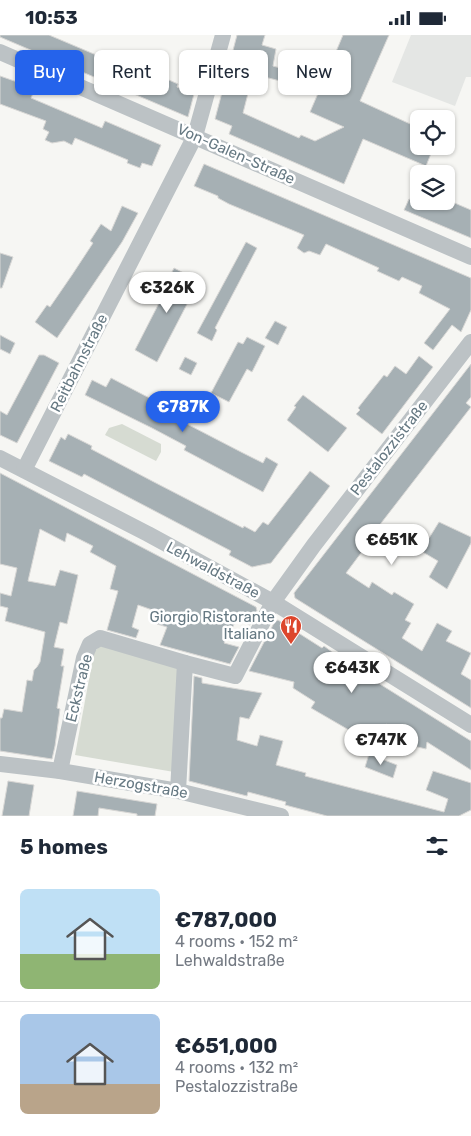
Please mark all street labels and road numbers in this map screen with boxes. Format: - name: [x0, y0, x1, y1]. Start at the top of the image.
- street label: Von-Galen-Straße: [174, 120, 298, 188]
- street label: Reitbahnstraße: [47, 311, 111, 415]
- street label: Pestalozzistraße: [346, 397, 432, 499]
- street label: Lehwaldstraße: [163, 538, 263, 602]
- street label: Eckstraße: [62, 652, 96, 724]
- street label: Herzogstraße: [93, 768, 189, 802]

